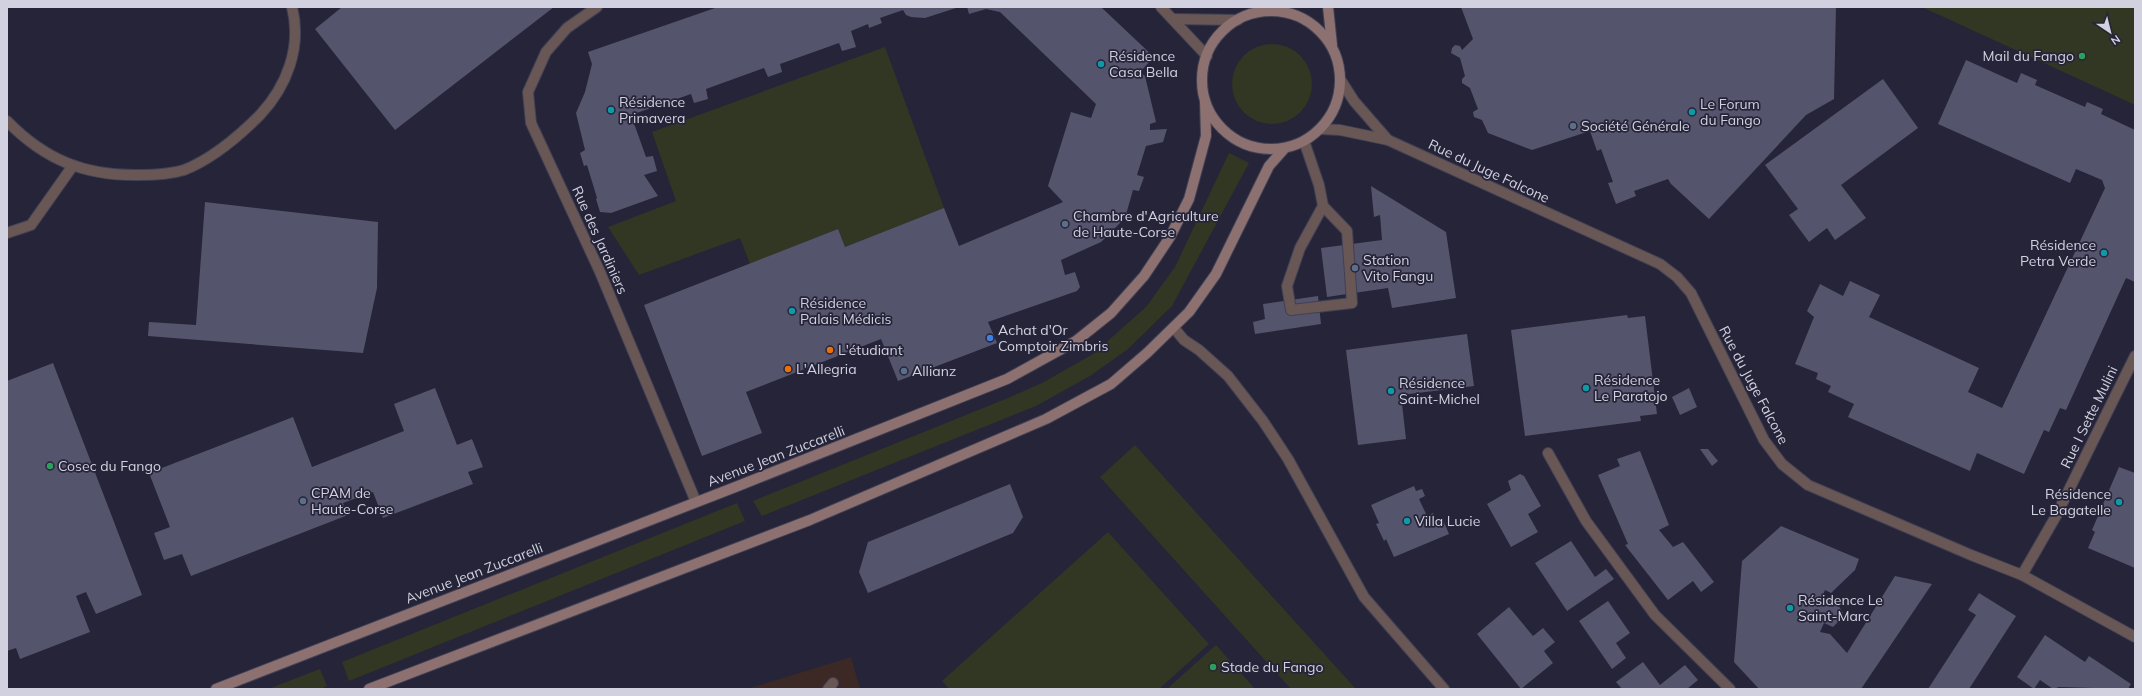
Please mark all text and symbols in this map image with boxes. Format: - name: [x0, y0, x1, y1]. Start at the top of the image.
- north arrow: [2090, 12, 2130, 52]
- text: N: [2108, 32, 2123, 48]
- place label: Résidence Casa Bella: [1109, 47, 1178, 81]
- place label: Mail du Fango: [1983, 47, 2074, 65]
- marker: Mail du Fango: [2077, 51, 2087, 61]
- marker: Résidence Casa Bella: [1096, 59, 1106, 69]
- place label: Résidence Primavera: [619, 93, 685, 127]
- place label: Le Forum du Fango: [1700, 95, 1761, 129]
- marker: Résidence Primavera: [606, 105, 616, 115]
- marker: Le Forum du Fango: [1687, 107, 1697, 117]
- place label: Société Générale: [1581, 117, 1690, 135]
- marker: Société Générale: [1568, 121, 1578, 131]
- street label: Rue du Juge Falcone: [1426, 135, 1552, 207]
- street label: Rue des Jardiniers: [568, 183, 632, 297]
- place label: Chambre d'Agriculture de Haute-Corse: [1073, 207, 1219, 241]
- marker: Chambre d'Agriculture de Haute-Corse: [1060, 219, 1070, 229]
- place label: Résidence Petra Verde: [2020, 236, 2096, 270]
- marker: Résidence Petra Verde: [2099, 248, 2109, 258]
- place label: Station Vito Fangu: [1363, 251, 1433, 285]
- marker: Station Vito Fangu: [1350, 263, 1360, 273]
- place label: Résidence Palais Médicis: [800, 294, 891, 328]
- marker: Résidence Palais Médicis: [787, 306, 797, 316]
- place label: Achat d'Or Comptoir Zimbris: [998, 321, 1108, 355]
- street label: Rue du Juge Falcone: [1715, 323, 1793, 447]
- marker: Achat d'Or Comptoir Zimbris: [985, 333, 995, 343]
- place label: L'étudiant: [838, 341, 903, 359]
- marker: L'étudiant: [825, 345, 835, 355]
- place label: L'Allegria: [796, 360, 857, 378]
- place label: Allianz: [912, 362, 956, 380]
- street label: Rue I Sette Mulini: [2056, 363, 2122, 471]
- marker: L'Allegria: [783, 364, 793, 374]
- marker: Allianz: [899, 366, 909, 376]
- place label: Résidence Le Paratojo: [1594, 371, 1668, 405]
- place label: Résidence Saint-Michel: [1399, 374, 1480, 408]
- marker: Résidence Le Paratojo: [1581, 383, 1591, 393]
- marker: Résidence Saint-Michel: [1386, 386, 1396, 396]
- street label: Avenue Jean Zuccarelli: [705, 421, 847, 491]
- place label: Cosec du Fango: [58, 457, 161, 475]
- marker: Cosec du Fango: [45, 461, 55, 471]
- place label: CPAM de Haute-Corse: [311, 484, 393, 518]
- place label: Résidence Le Bagatelle: [2031, 485, 2111, 519]
- marker: CPAM de Haute-Corse: [298, 496, 308, 506]
- marker: Résidence Le Bagatelle: [2114, 497, 2124, 507]
- place label: Villa Lucie: [1415, 512, 1480, 530]
- marker: Villa Lucie: [1402, 516, 1412, 526]
- street label: Avenue Jean Zuccarelli: [403, 538, 545, 608]
- place label: Résidence Le Saint-Marc: [1798, 591, 1883, 625]
- marker: Résidence Le Saint-Marc: [1785, 603, 1795, 613]
- place label: Stade du Fango: [1221, 658, 1323, 676]
- marker: Stade du Fango: [1208, 662, 1218, 672]

